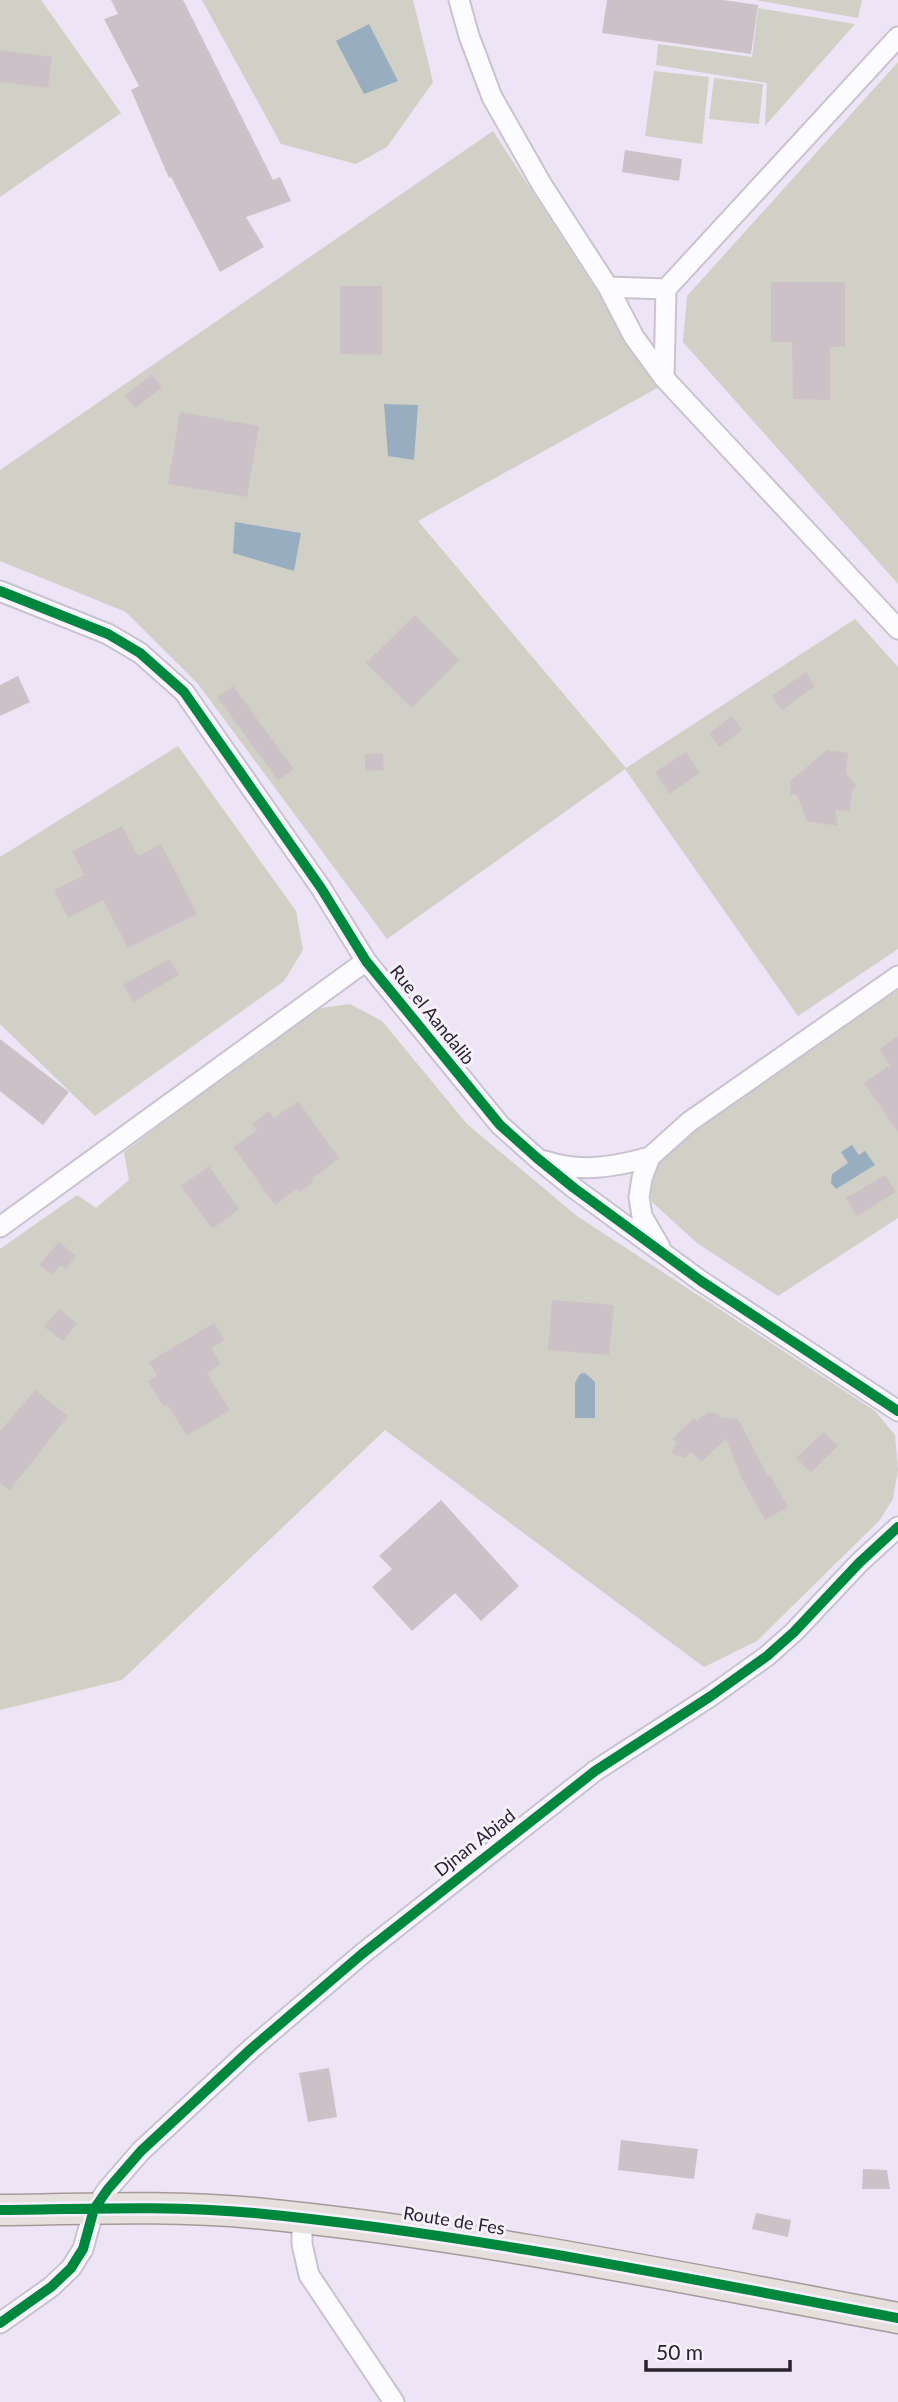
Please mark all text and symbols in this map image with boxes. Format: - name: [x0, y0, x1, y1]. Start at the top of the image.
- street label: Rue el Aandalib: [386, 960, 480, 1069]
- street label: Djnan Abiad: [430, 1804, 519, 1881]
- street label: Route de Fes: [402, 2201, 507, 2239]
- scale bar: [646, 2328, 790, 2372]
- text: 50 m: [656, 2339, 703, 2364]

